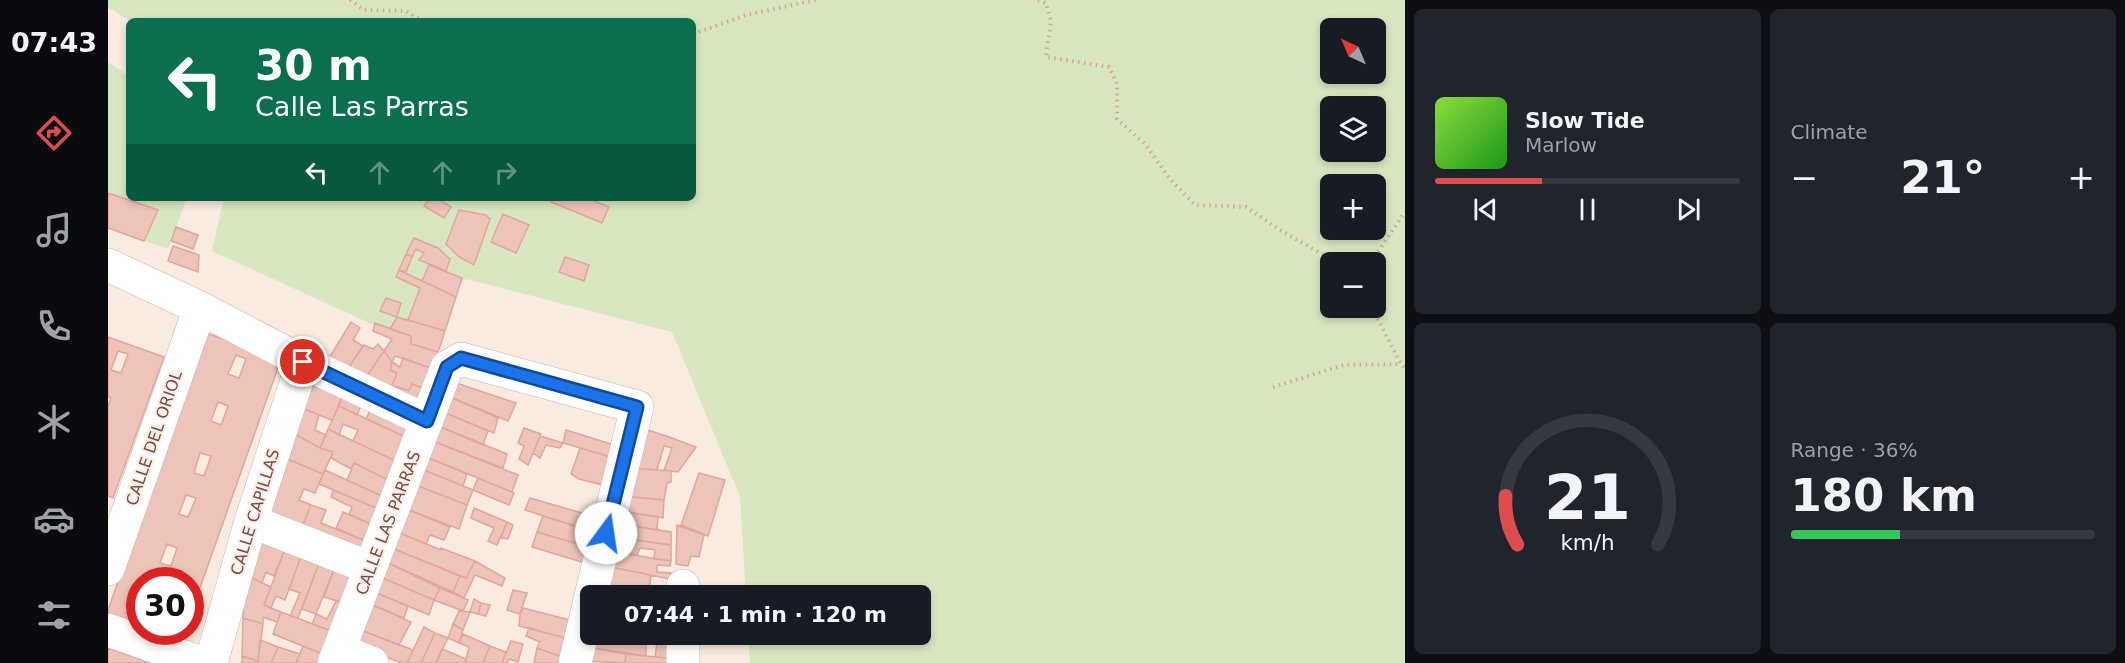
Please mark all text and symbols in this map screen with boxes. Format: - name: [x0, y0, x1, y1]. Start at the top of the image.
- north arrow: [1320, 18, 1386, 84]
- map controls: [1320, 18, 1386, 318]
- text: 07:43: [11, 27, 97, 58]
- text: 30 m: [255, 41, 372, 90]
- icon: left: [156, 42, 234, 120]
- text: Calle Las Parras: [255, 91, 469, 122]
- button: layers: [1320, 96, 1386, 162]
- text: Slow Tide: [1525, 108, 1645, 133]
- icon: directions: [33, 112, 75, 154]
- text: Climate: [1791, 120, 1867, 144]
- text: Marlow: [1525, 133, 1597, 157]
- text: 21°: [1900, 151, 1985, 204]
- icon: left: [300, 156, 333, 189]
- icon: ahead: [363, 156, 396, 189]
- icon: ahead: [426, 156, 459, 189]
- icon: right: [489, 156, 522, 189]
- text: −: [1791, 158, 1818, 197]
- text: +: [2067, 158, 2095, 197]
- button: +: [1320, 174, 1386, 240]
- icon: previous: [1469, 193, 1502, 226]
- icon: pause: [1571, 193, 1604, 226]
- icon: next: [1672, 193, 1705, 226]
- icon: music: [33, 209, 75, 251]
- button: −: [1320, 252, 1386, 318]
- icon: phone: [33, 305, 75, 347]
- pin: [277, 336, 328, 387]
- icon: arrive: [286, 345, 319, 378]
- street label: CALLE DEL ORIOL: [122, 368, 186, 508]
- icon: climate: [33, 401, 75, 443]
- text: Range · 36%: [1791, 438, 1917, 462]
- street label: CALLE CAPILLAS: [227, 447, 283, 577]
- street label: CALLE LAS PARRAS: [352, 448, 424, 598]
- text: 21: [1544, 461, 1631, 534]
- text: 180 km: [1791, 469, 1977, 522]
- icon: car: [33, 498, 75, 540]
- position arrow: [574, 501, 638, 565]
- text: km/h: [1560, 531, 1614, 556]
- speed limit sign: 30: [126, 567, 204, 645]
- icon: filters: [33, 594, 75, 636]
- text: 07:44 · 1 min · 120 m: [624, 602, 887, 627]

